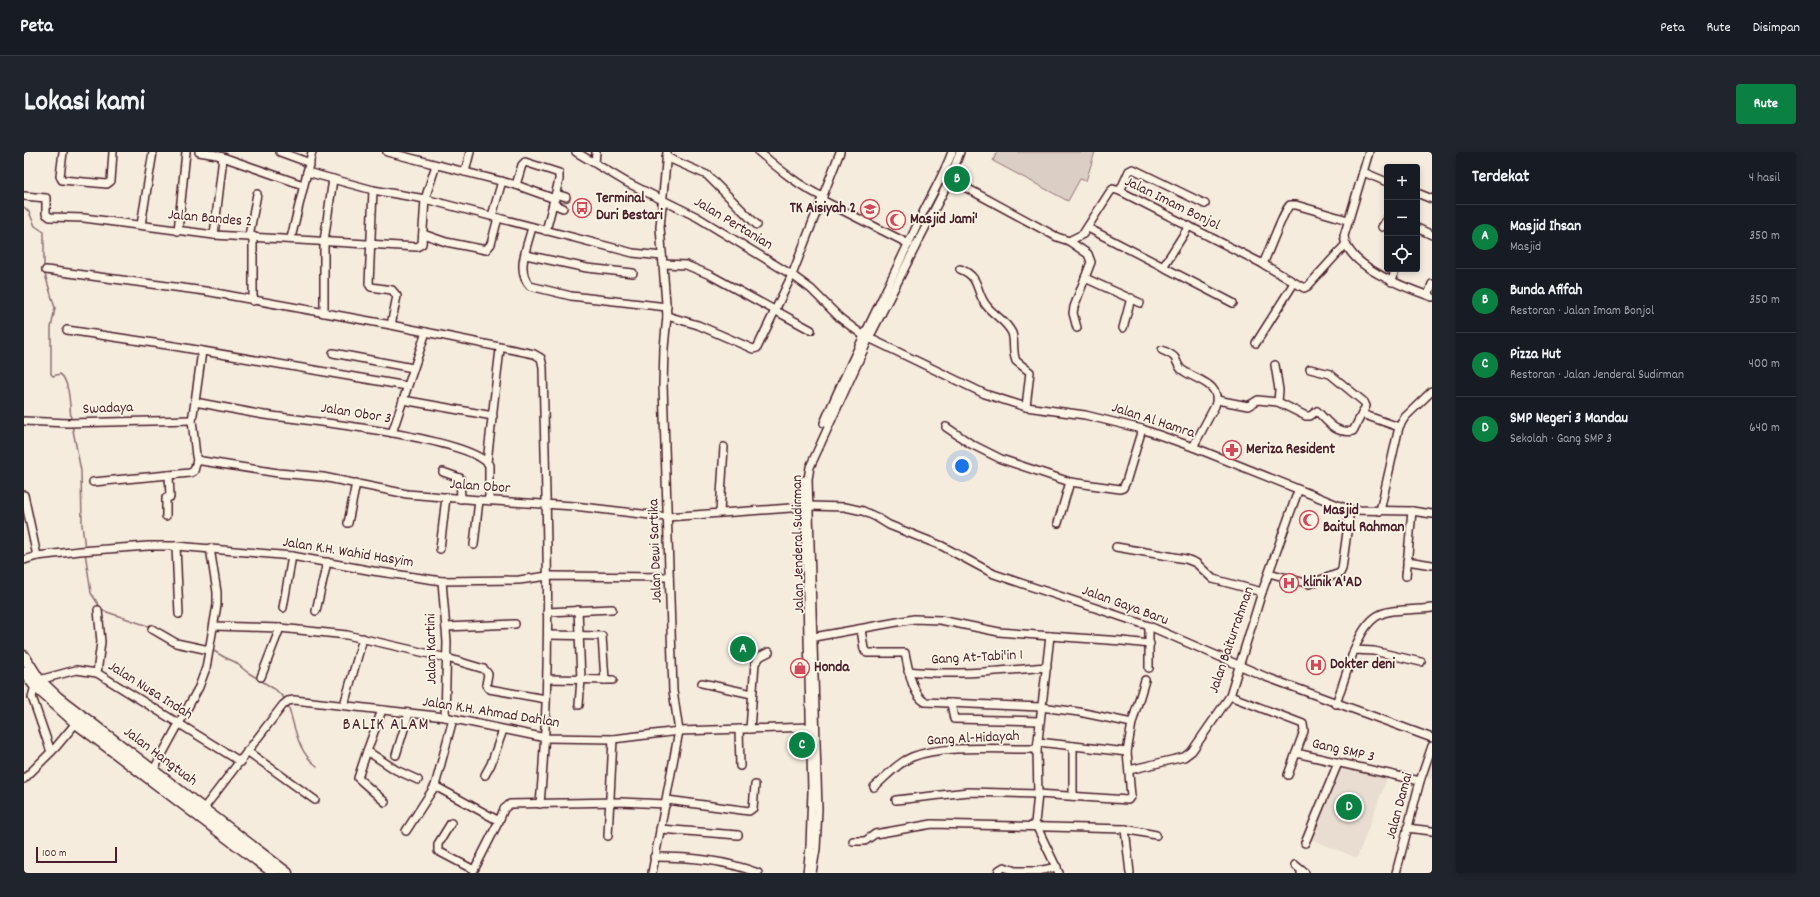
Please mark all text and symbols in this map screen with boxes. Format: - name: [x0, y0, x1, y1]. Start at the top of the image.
- text: Peta: [20, 14, 53, 41]
- text: Peta: [1660, 18, 1684, 38]
- text: Rute: [1706, 18, 1731, 38]
- text: Disimpan: [1753, 18, 1800, 38]
- text: Lokasi kami: [24, 84, 145, 124]
- button: Rute: [1736, 84, 1796, 124]
- pin: B: [944, 164, 970, 194]
- map controls: [1384, 164, 1420, 272]
- button: +: [1384, 164, 1420, 200]
- text: Terdekat: [1472, 166, 1529, 190]
- text: 4 hasil: [1749, 169, 1780, 188]
- street label: Jalan Imam Bonjol: [1120, 171, 1224, 237]
- place label: Terminal Duri Bestari: [596, 188, 663, 227]
- street label: Jalan Pertanian: [689, 192, 777, 256]
- bus stop icon: Terminal Duri Bestari: [571, 197, 593, 219]
- place label: TK Aisiyah 2: [790, 198, 856, 220]
- school or university icon: TK Aisiyah 2: [859, 198, 881, 220]
- button: −: [1384, 200, 1420, 236]
- street label: Jalan Bandes 2: [167, 204, 253, 234]
- mosque icon: Masjid Jami': [885, 209, 907, 231]
- place label: Masjid Jami': [910, 209, 978, 231]
- text: Masjid Ihsan: [1510, 216, 1581, 238]
- text: A: [1481, 227, 1489, 246]
- text: 350 m: [1749, 227, 1780, 246]
- button: locate: [1384, 236, 1420, 272]
- text: Masjid: [1510, 238, 1541, 257]
- text: Bunda Afifah: [1510, 280, 1582, 302]
- text: B: [1482, 291, 1488, 310]
- text: 350 m: [1749, 291, 1780, 310]
- text: Restoran · Jalan Imam Bonjol: [1510, 302, 1654, 321]
- text: Pizza Hut: [1510, 344, 1561, 366]
- text: C: [1482, 355, 1488, 374]
- text: 400 m: [1749, 355, 1780, 374]
- text: Restoran · Jalan Jenderal Sudirman: [1510, 366, 1684, 385]
- street label: Swadaya: [82, 397, 135, 421]
- street label: Jalan Al Hamra: [1109, 397, 1198, 445]
- street label: Jalan Obor 3: [319, 398, 393, 430]
- text: SMP Negeri 3 Mandau: [1510, 408, 1628, 430]
- text: D: [1482, 419, 1488, 438]
- text: 640 m: [1749, 419, 1780, 438]
- text: Sekolah · Gang SMP 3: [1510, 430, 1612, 449]
- pharmacy icon: Meriza Resident: [1221, 439, 1243, 461]
- place label: Meriza Resident: [1246, 439, 1335, 461]
- your location: [952, 456, 972, 476]
- street label: Jalan Obor: [449, 474, 512, 500]
- street label: Jalan Jenderal Sudirman: [787, 475, 811, 613]
- street label: Jalan Dewi Sartika: [643, 498, 669, 604]
- place label: Masjid Baitul Rahman: [1323, 500, 1404, 539]
- mosque icon: Masjid Baitul Rahman: [1298, 509, 1320, 531]
- street label: Jalan K.H. Wahid Hasyim: [281, 532, 415, 574]
- hospital icon: klinik A'AD: [1278, 572, 1300, 594]
- place label: klinik A'AD: [1303, 572, 1362, 594]
- street label: Jalan Gaya Baru: [1079, 580, 1171, 632]
- street label: Jalan Baiturrahman: [1203, 584, 1261, 696]
- street label: Jalan Kartini: [420, 613, 444, 685]
- pin: A: [730, 634, 756, 664]
- street label: Gang At-Tabi'in 1: [930, 645, 1024, 671]
- hospital icon: Dokter deni: [1305, 654, 1327, 676]
- place label: Dokter deni: [1330, 654, 1395, 676]
- street label: Jalan Nusa Indah: [103, 656, 197, 726]
- shop icon: Honda: [789, 657, 811, 679]
- place label: Honda: [814, 657, 850, 679]
- street label: Jalan K.H. Ahmad Dahlan: [421, 691, 561, 735]
- district label: BALIK ALAM: [343, 714, 429, 738]
- street label: Jalan Hangtuah: [118, 722, 202, 792]
- street label: Gang Al-Hidayah: [926, 726, 1020, 752]
- pin: C: [789, 730, 815, 760]
- street label: Gang SMP 3: [1309, 733, 1377, 769]
- street label: Jalan Damai: [1381, 770, 1420, 842]
- pin: D: [1336, 792, 1362, 822]
- scale bar: [36, 845, 117, 864]
- text: 100 m: [42, 846, 66, 862]

